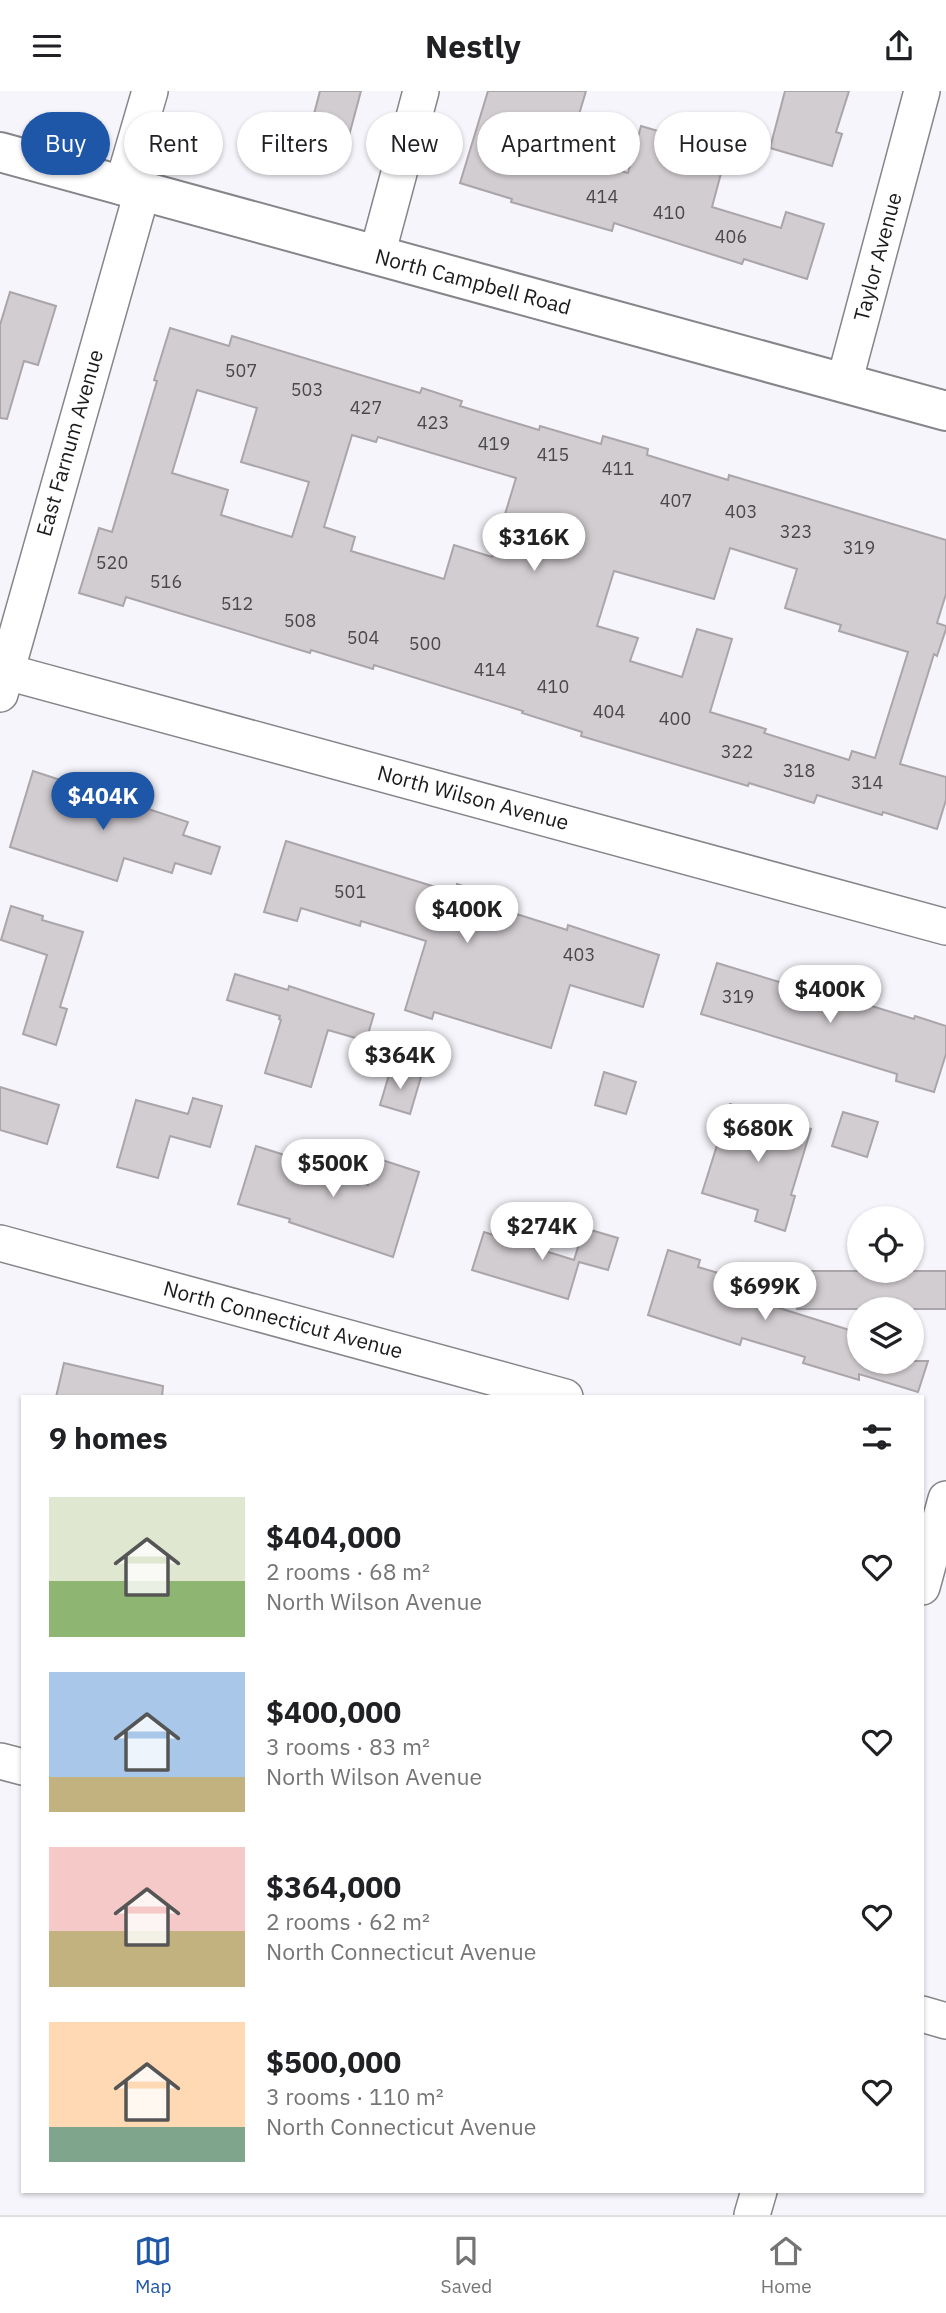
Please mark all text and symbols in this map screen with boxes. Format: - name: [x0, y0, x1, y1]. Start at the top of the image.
- text: Nestly: [425, 25, 521, 67]
- icon: menu: [28, 27, 66, 65]
- icon: share: [880, 27, 918, 65]
- chip: Buy: [21, 112, 110, 175]
- chip: Rent: [124, 112, 223, 175]
- chip: Filters: [237, 112, 352, 175]
- chip: New: [366, 112, 463, 175]
- chip: Apartment: [477, 112, 640, 175]
- chip: House: [654, 112, 771, 175]
- house number: 414: [586, 185, 618, 208]
- street label: Taylor Avenue: [846, 189, 908, 324]
- house number: 410: [653, 201, 685, 224]
- house number: 406: [715, 225, 747, 248]
- street label: North Campbell Road: [372, 241, 574, 321]
- street label: East Farnum Avenue: [29, 346, 109, 539]
- house number: 507: [225, 359, 257, 382]
- house number: 503: [291, 378, 323, 401]
- house number: 427: [350, 396, 382, 419]
- house number: 423: [417, 411, 449, 434]
- house number: 419: [478, 432, 510, 455]
- house number: 415: [537, 443, 569, 466]
- house number: 411: [602, 457, 634, 480]
- house number: 407: [660, 489, 692, 512]
- house number: 403: [725, 500, 757, 523]
- pin: $316K: [485, 513, 583, 573]
- house number: 323: [780, 520, 812, 543]
- text: $316K: [498, 521, 570, 551]
- house number: 319: [843, 536, 875, 559]
- house number: 520: [96, 551, 128, 574]
- house number: 516: [150, 570, 182, 593]
- house number: 512: [221, 592, 253, 615]
- house number: 508: [284, 609, 316, 632]
- house number: 504: [347, 626, 379, 649]
- house number: 500: [409, 632, 441, 655]
- house number: 414: [474, 658, 506, 681]
- house number: 410: [537, 675, 569, 698]
- house number: 404: [593, 700, 625, 723]
- house number: 400: [659, 707, 691, 730]
- house number: 322: [721, 740, 753, 763]
- street label: North Wilson Avenue: [374, 758, 572, 836]
- house number: 318: [783, 759, 815, 782]
- house number: 314: [851, 771, 883, 794]
- pin: $404K: [54, 773, 152, 832]
- text: $404K: [67, 780, 139, 810]
- house number: 501: [334, 880, 366, 903]
- pin: $400K: [418, 885, 516, 945]
- text: $400K: [431, 893, 503, 923]
- house number: 403: [563, 943, 595, 966]
- pin: $400K: [781, 965, 879, 1025]
- text: $400K: [794, 973, 866, 1003]
- house number: 319: [722, 985, 754, 1008]
- pin: $364K: [351, 1031, 449, 1091]
- text: $364K: [364, 1039, 436, 1069]
- pin: $680K: [709, 1105, 807, 1164]
- text: $680K: [722, 1112, 794, 1142]
- pin: $500K: [284, 1139, 382, 1199]
- text: $500K: [297, 1147, 369, 1177]
- pin: $274K: [493, 1203, 591, 1262]
- map controls: [847, 1206, 924, 1374]
- button: locate: [847, 1206, 924, 1283]
- text: $274K: [506, 1210, 578, 1240]
- pin: $699K: [716, 1263, 814, 1322]
- text: $699K: [729, 1270, 801, 1300]
- street label: North Connecticut Avenue: [160, 1274, 406, 1365]
- button: layers: [847, 1297, 924, 1374]
- text: 9 homes: [49, 1418, 168, 1457]
- icon: filters: [858, 1418, 896, 1456]
- text: $404,000: [266, 1517, 401, 1556]
- icon: home: [105, 1525, 189, 1609]
- icon: heart: [858, 1548, 896, 1586]
- text: 2 rooms · 68 m²: [266, 1556, 430, 1586]
- text: North Wilson Avenue: [266, 1586, 482, 1616]
- text: $400,000: [266, 1692, 401, 1731]
- icon: home: [105, 1700, 189, 1784]
- icon: heart: [858, 1723, 896, 1761]
- text: 3 rooms · 83 m²: [266, 1731, 430, 1761]
- text: North Wilson Avenue: [266, 1761, 482, 1791]
- text: $364,000: [266, 1867, 401, 1906]
- icon: home: [105, 1875, 189, 1959]
- icon: heart: [858, 1898, 896, 1936]
- text: 2 rooms · 62 m²: [266, 1906, 430, 1936]
- text: North Connecticut Avenue: [266, 1936, 536, 1966]
- text: $500,000: [266, 2042, 401, 2081]
- icon: home: [105, 2050, 189, 2134]
- icon: heart: [858, 2073, 896, 2111]
- text: 3 rooms · 110 m²: [266, 2081, 444, 2111]
- text: North Connecticut Avenue: [266, 2111, 536, 2141]
- tab: Map: [134, 2232, 172, 2298]
- tab: Saved: [441, 2232, 492, 2298]
- tab: Home: [761, 2232, 812, 2298]

